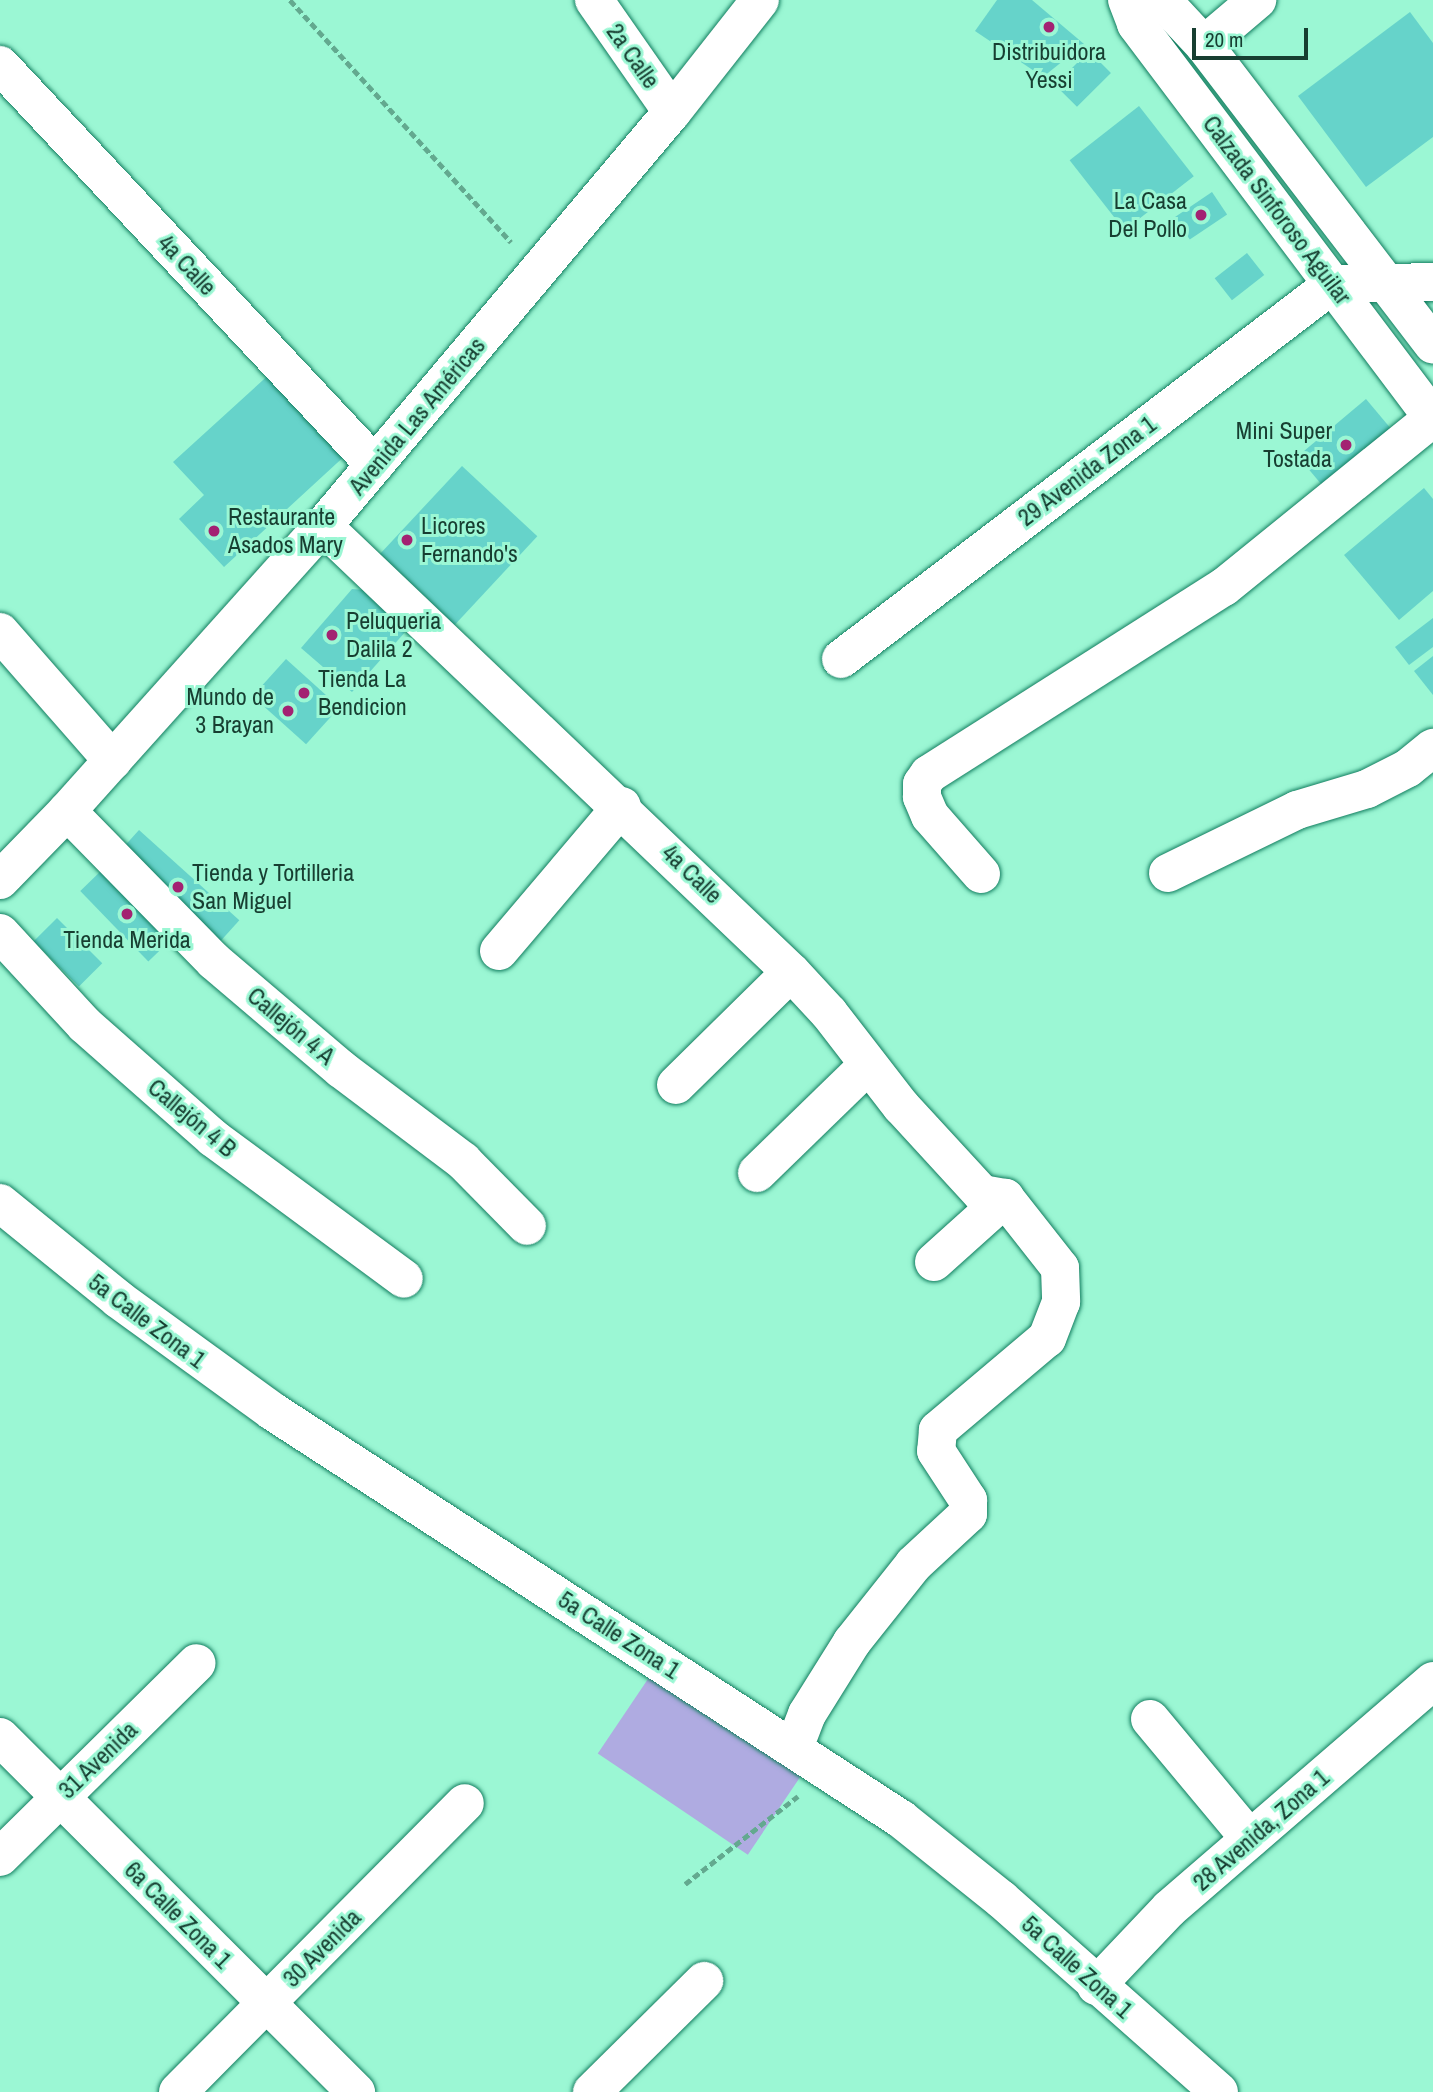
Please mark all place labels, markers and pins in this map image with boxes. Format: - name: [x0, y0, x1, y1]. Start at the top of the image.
- marker: Distribuidora Yessi: [1041, 19, 1057, 35]
- place label: Distribuidora Yessi: [992, 38, 1106, 94]
- place label: La Casa Del Pollo: [1108, 187, 1187, 243]
- marker: La Casa Del Pollo: [1193, 207, 1209, 223]
- place label: Mini Super Tostada: [1236, 417, 1332, 473]
- marker: Mini Super Tostada: [1338, 437, 1354, 453]
- place label: Restaurante Asados Mary: [228, 503, 343, 559]
- place label: Licores Fernando's: [421, 512, 518, 568]
- marker: Restaurante Asados Mary: [206, 523, 222, 539]
- marker: Licores Fernando's: [399, 532, 415, 548]
- place label: Peluqueria Dalila 2: [346, 607, 441, 663]
- marker: Peluqueria Dalila 2: [324, 627, 340, 643]
- place label: Tienda La Bendicion: [318, 665, 407, 721]
- place label: Mundo de 3 Brayan: [186, 683, 274, 739]
- marker: Tienda La Bendicion: [296, 685, 312, 701]
- marker: Mundo de 3 Brayan: [280, 703, 296, 719]
- place label: Tienda y Tortilleria San Miguel: [192, 859, 355, 915]
- marker: Tienda y Tortilleria San Miguel: [170, 879, 186, 895]
- marker: Tienda Merida: [119, 906, 135, 922]
- place label: Tienda Merida: [63, 926, 191, 954]

